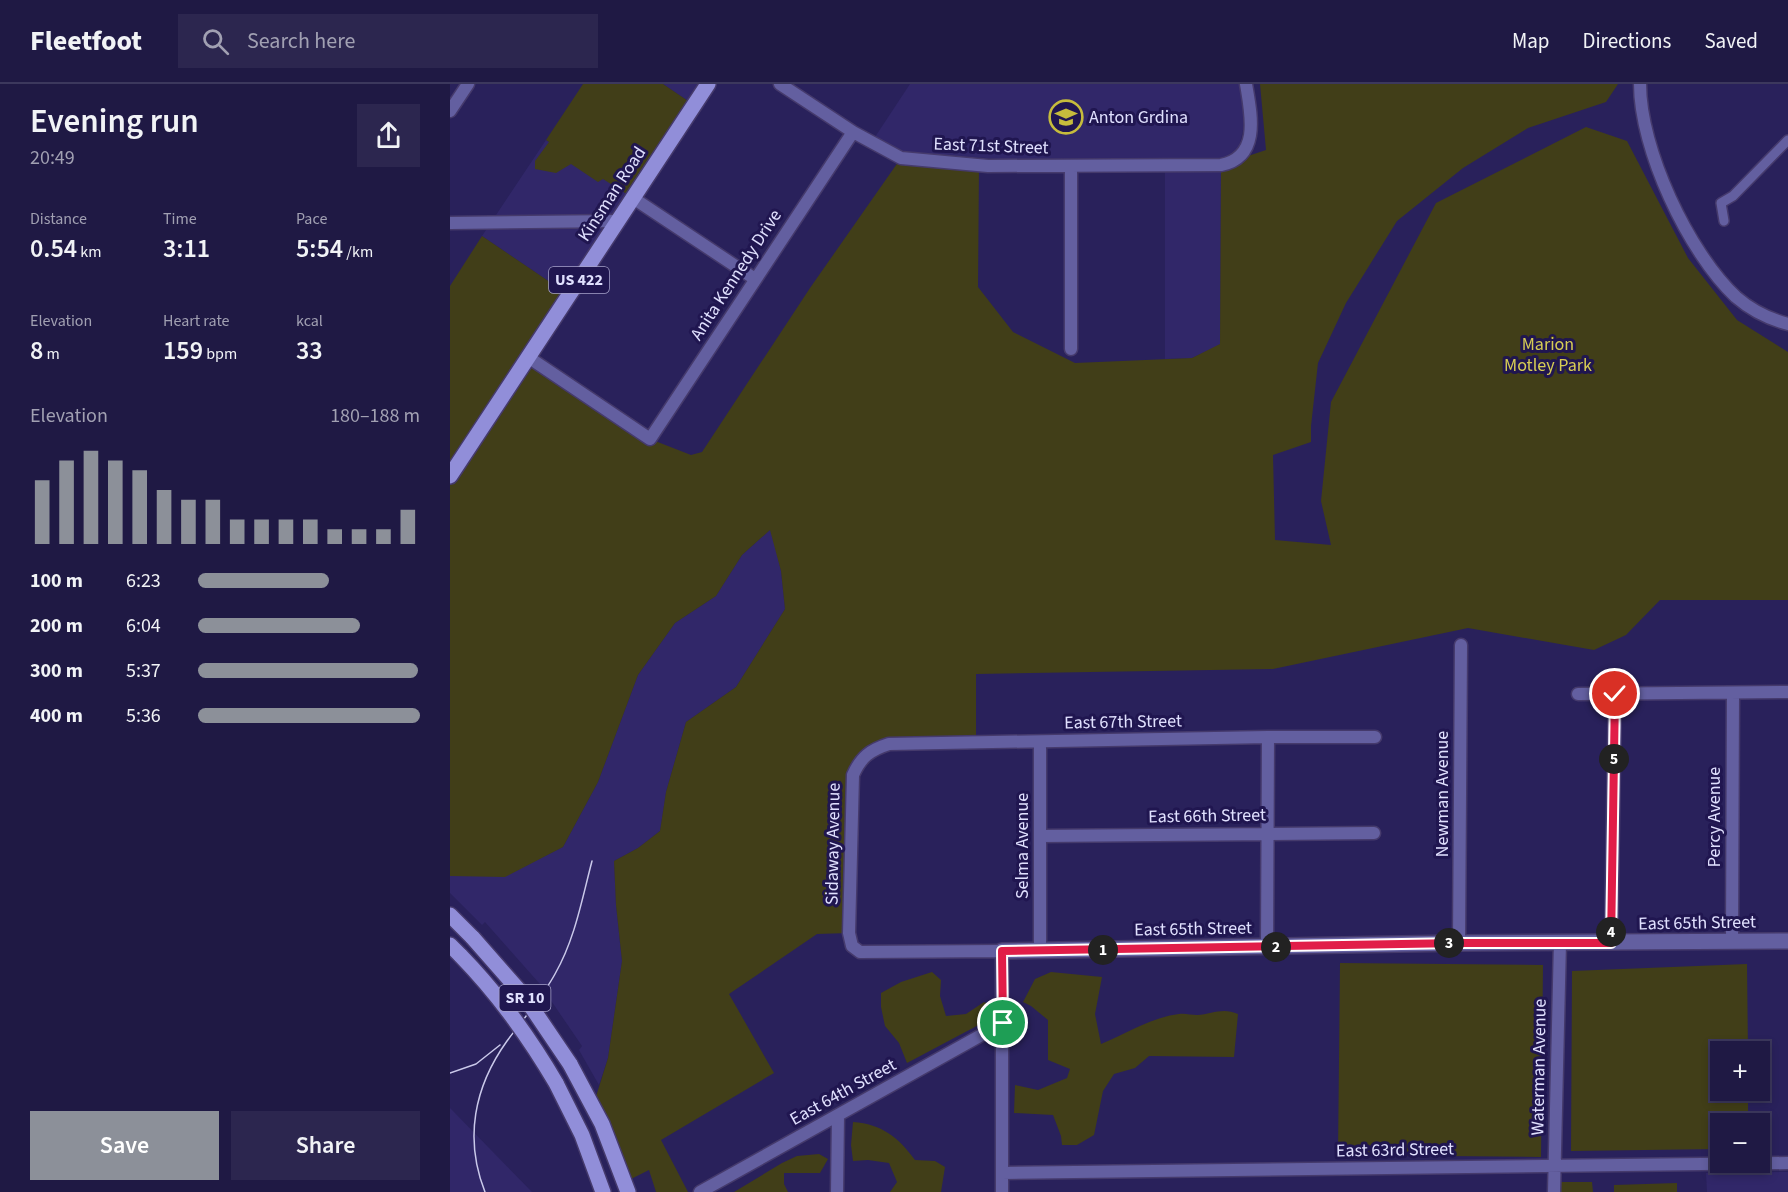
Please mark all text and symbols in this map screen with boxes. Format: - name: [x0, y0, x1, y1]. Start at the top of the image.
- search box: [178, 14, 598, 68]
- text: Fleetfoot: [30, 21, 142, 61]
- icon: search: [199, 25, 232, 58]
- text: Search here: [247, 25, 355, 57]
- text: Map: [1512, 26, 1550, 56]
- text: Directions: [1583, 26, 1671, 56]
- text: Saved: [1704, 26, 1758, 56]
- text: Evening run: [30, 98, 199, 145]
- school or university icon: Anton Grdina: [1048, 99, 1084, 135]
- button: share: [357, 104, 420, 167]
- place label: Anton Grdina: [1089, 105, 1188, 130]
- street label: East 71st Street: [933, 131, 1049, 161]
- street label: Kinsman Road: [572, 142, 652, 246]
- text: 20:49: [30, 144, 75, 172]
- street label: Anita Kennedy Drive: [684, 205, 788, 345]
- text: Distance: [30, 208, 87, 230]
- text: Time: [163, 208, 197, 230]
- text: Pace: [296, 208, 327, 230]
- text: 0.54: [30, 230, 77, 267]
- text: 3:11: [163, 230, 210, 267]
- text: 5:54: [296, 230, 343, 267]
- text: km: [77, 241, 102, 263]
- text: /km: [343, 241, 373, 263]
- road number: US 422: [549, 267, 609, 293]
- text: Elevation: [30, 310, 92, 332]
- text: Heart rate: [163, 310, 230, 332]
- text: kcal: [296, 310, 323, 332]
- text: 8: [30, 332, 43, 369]
- text: 159: [163, 332, 203, 369]
- text: 33: [296, 332, 323, 369]
- park label: Marion Motley Park: [1504, 332, 1592, 378]
- text: m: [43, 343, 60, 365]
- text: bpm: [203, 343, 237, 365]
- text: Elevation: [30, 402, 108, 430]
- text: 180–188 m: [330, 402, 420, 430]
- text: 100 m: [30, 567, 83, 595]
- text: 6:23: [126, 567, 161, 595]
- text: 200 m: [30, 612, 83, 640]
- text: 6:04: [126, 612, 161, 640]
- text: 300 m: [30, 657, 83, 685]
- text: 5:37: [126, 657, 161, 685]
- pin: [1589, 668, 1640, 719]
- icon: check: [1598, 677, 1631, 710]
- text: 400 m: [30, 702, 83, 730]
- text: 5:36: [126, 702, 161, 730]
- street label: East 67th Street: [1064, 708, 1182, 736]
- street label: Newman Avenue: [1430, 731, 1455, 857]
- pin: 5: [1599, 744, 1629, 774]
- text: 5: [1610, 748, 1618, 770]
- street label: Percy Avenue: [1702, 767, 1727, 867]
- street label: Sidaway Avenue: [819, 783, 847, 905]
- street label: Selma Avenue: [1010, 793, 1035, 899]
- street label: East 66th Street: [1148, 802, 1266, 830]
- street label: East 65th Street: [1638, 909, 1756, 937]
- street label: East 65th Street: [1134, 915, 1252, 943]
- pin: 4: [1596, 917, 1626, 947]
- text: 4: [1607, 921, 1615, 943]
- pin: 3: [1434, 928, 1464, 958]
- pin: 2: [1261, 932, 1291, 962]
- text: 3: [1445, 932, 1453, 954]
- pin: 1: [1088, 935, 1118, 965]
- text: 2: [1272, 936, 1280, 958]
- text: 1: [1099, 939, 1107, 961]
- road number: SR 10: [500, 985, 550, 1011]
- pin: [977, 997, 1028, 1048]
- street label: Waterman Avenue: [1525, 998, 1553, 1136]
- icon: arrive: [986, 1006, 1019, 1039]
- map controls: [1710, 1041, 1770, 1173]
- button: +: [1710, 1041, 1770, 1101]
- street label: East 64th Street: [785, 1052, 901, 1132]
- button: Save: [30, 1111, 219, 1180]
- button: Share: [231, 1111, 420, 1180]
- button: −: [1710, 1113, 1770, 1173]
- street label: East 63rd Street: [1336, 1136, 1454, 1164]

